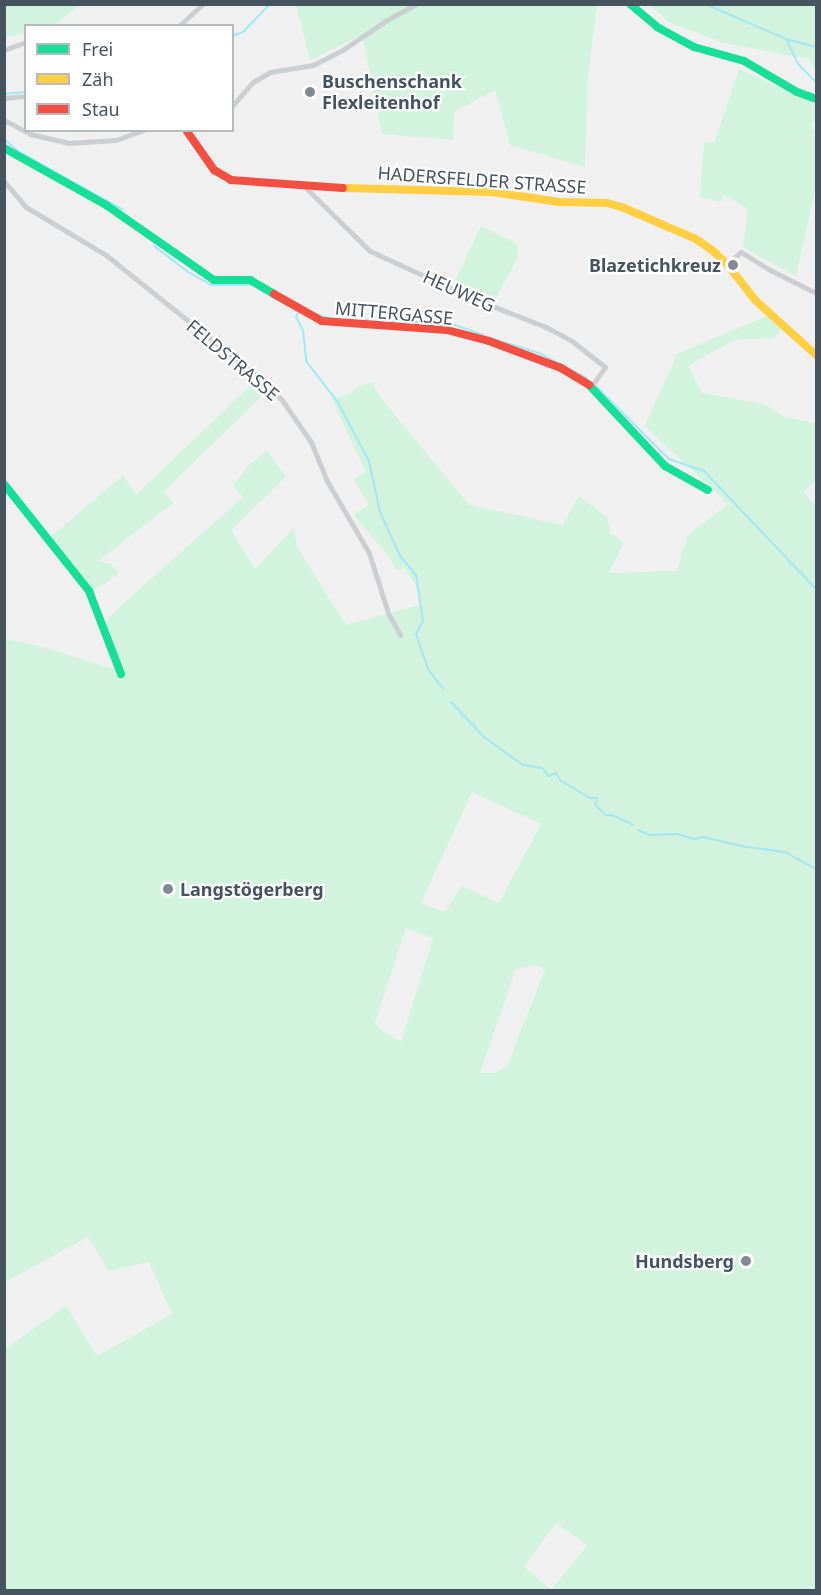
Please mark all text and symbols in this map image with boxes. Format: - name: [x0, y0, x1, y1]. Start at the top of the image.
- legend: [24, 24, 234, 132]
- text: Frei: [82, 37, 113, 61]
- text: Zäh: [82, 67, 114, 91]
- place label: Buschenschank Flexleitenhof: [322, 71, 462, 113]
- marker: Buschenschank Flexleitenhof: [303, 85, 317, 99]
- text: Stau: [82, 97, 120, 121]
- street label: HADERSFELDER STRASSE: [377, 162, 587, 198]
- place label: Blazetichkreuz: [589, 254, 721, 276]
- marker: Blazetichkreuz: [726, 258, 740, 272]
- street label: HEUWEG: [420, 266, 498, 316]
- street label: MITTERGASSE: [334, 297, 454, 329]
- street label: FELDSTRASSE: [182, 315, 284, 405]
- place label: Langstögerberg: [180, 878, 324, 900]
- marker: Langstögerberg: [161, 882, 175, 896]
- place label: Hundsberg: [635, 1250, 734, 1272]
- marker: Hundsberg: [739, 1254, 753, 1268]

